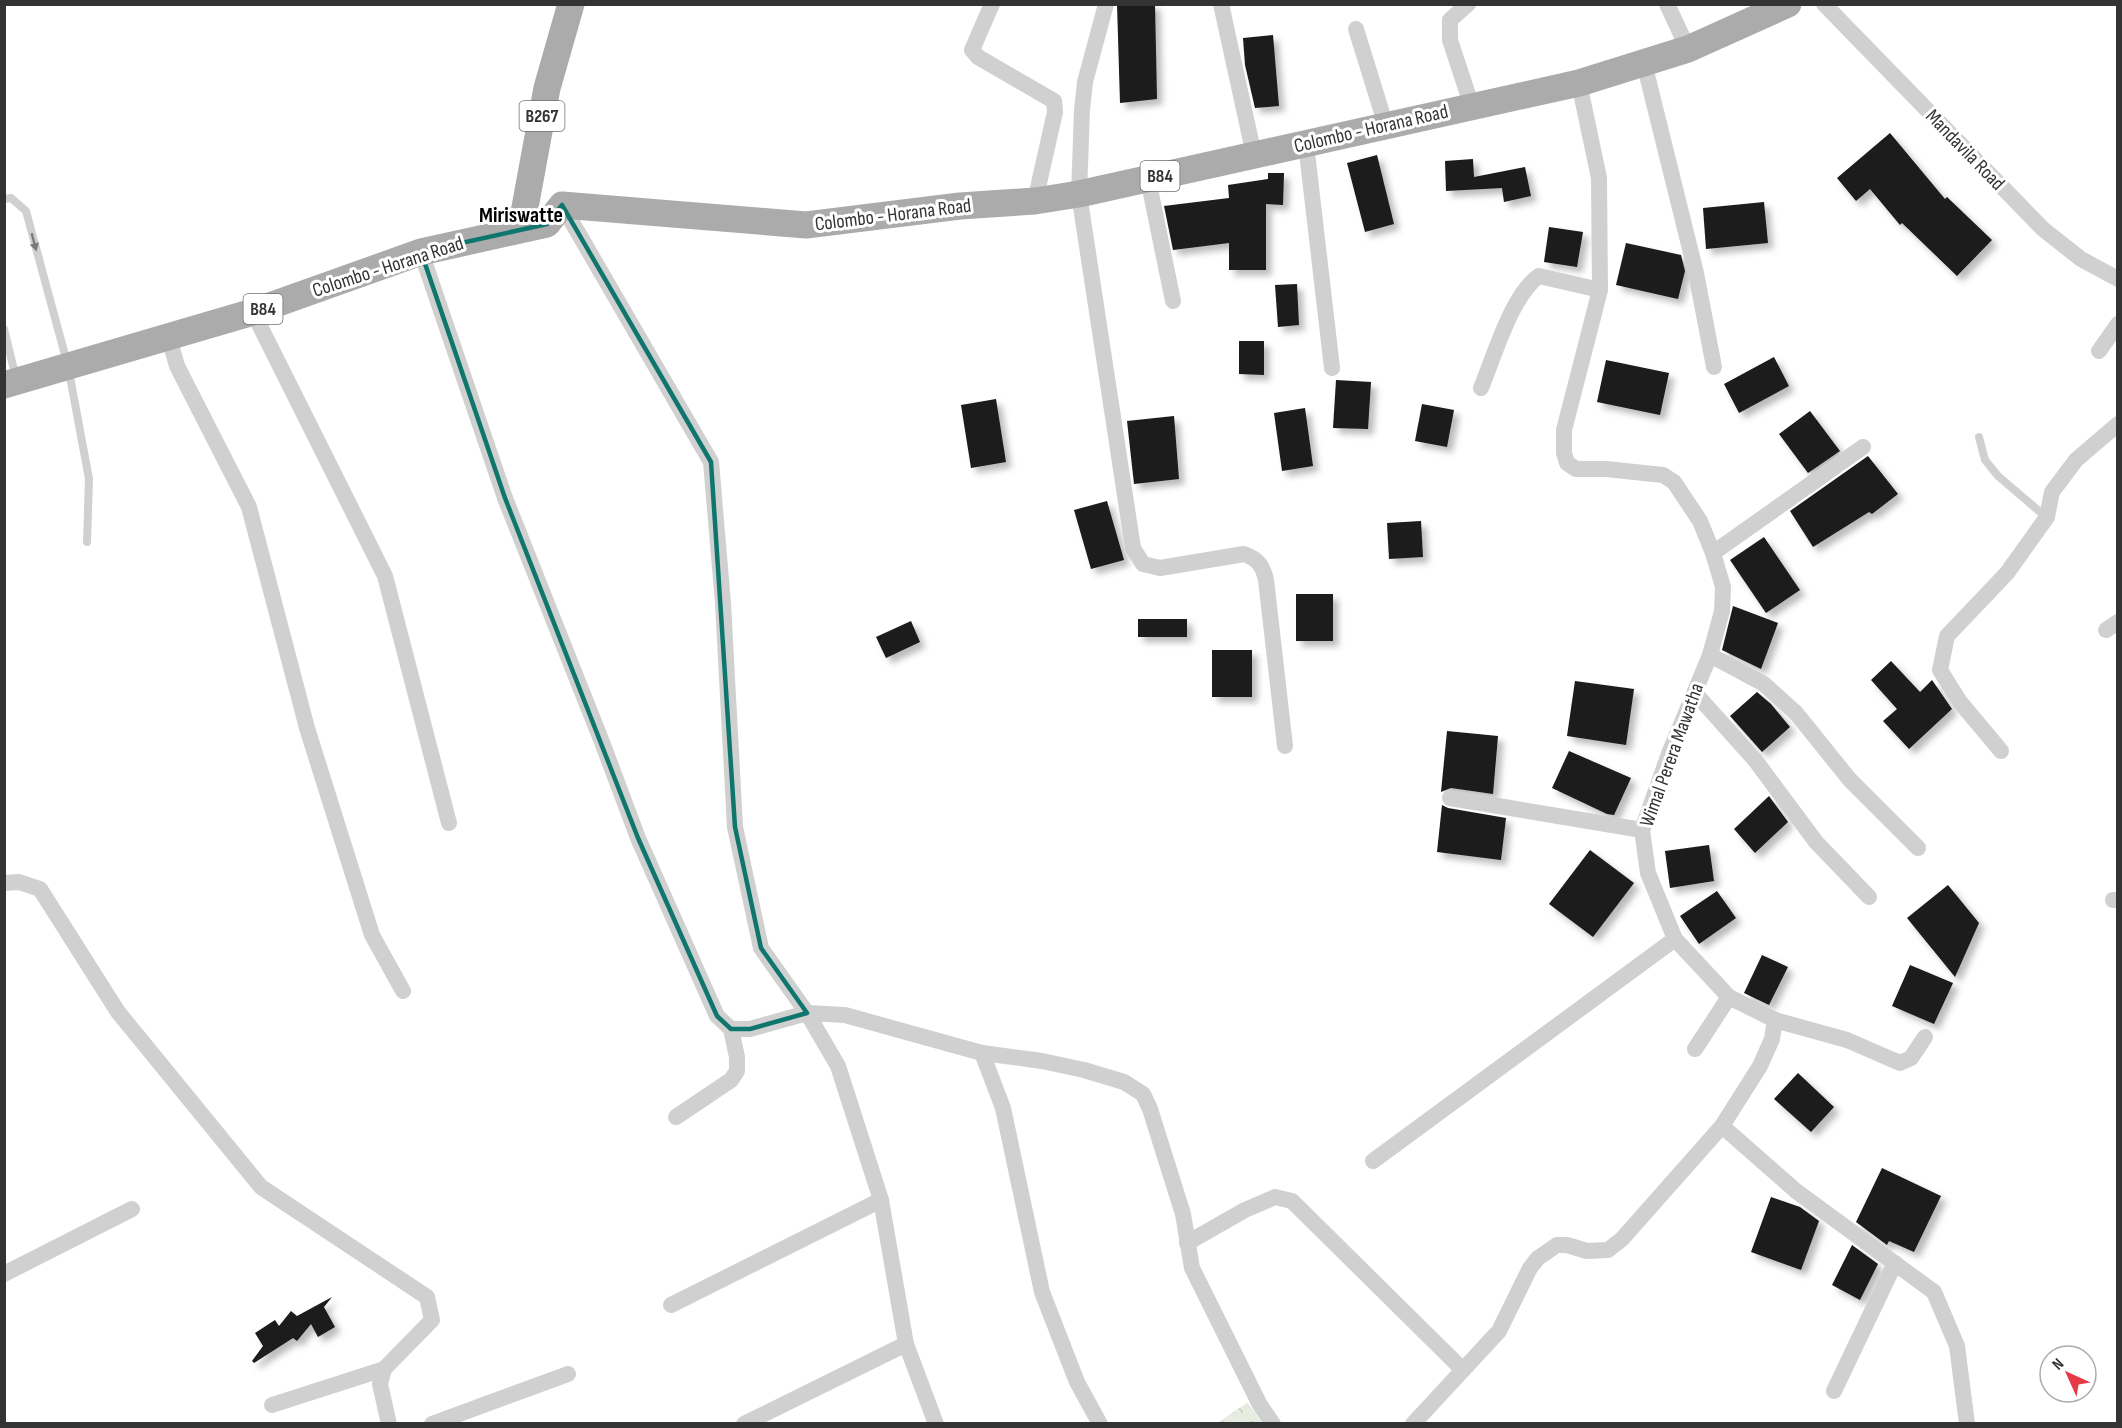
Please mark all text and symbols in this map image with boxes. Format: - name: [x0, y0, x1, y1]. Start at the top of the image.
- street label: Colombo - Horana Road: [1292, 100, 1450, 158]
- road number: B267: [520, 101, 564, 131]
- street label: Mandavila Road: [1920, 104, 2010, 196]
- road number: B84: [1140, 161, 1180, 191]
- street label: Colombo - Horana Road: [813, 194, 973, 236]
- district label: Miriswatte: [479, 202, 563, 229]
- street label: Colombo - Horana Road: [309, 231, 467, 303]
- one-way arrow: [30, 233, 40, 251]
- road number: B84: [244, 294, 282, 324]
- street label: Wimal Perera Mawatha: [1635, 680, 1709, 830]
- north arrow: [2038, 1344, 2098, 1404]
- text: N: [2049, 1355, 2068, 1374]

